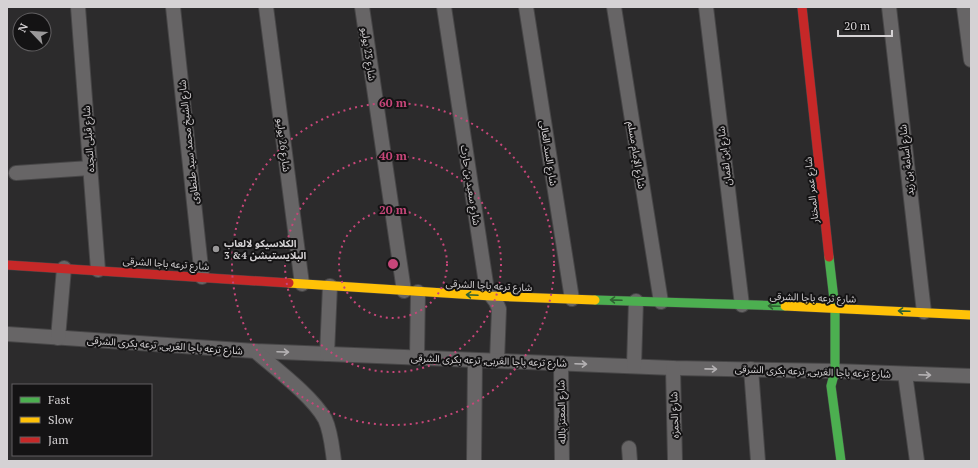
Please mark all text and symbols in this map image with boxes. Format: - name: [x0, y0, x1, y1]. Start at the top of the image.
- north arrow: [12, 12, 52, 52]
- scale bar: [838, 12, 892, 38]
- text: 20 m: [844, 18, 871, 33]
- text: N: [15, 20, 31, 35]
- street label: شارع 23 يوليو: [357, 27, 379, 82]
- street label: شارع الشيخ محمد سيد طنطاوى: [175, 79, 202, 205]
- text: 60 m: [379, 95, 407, 110]
- street label: شارع قبلى النجده: [80, 105, 98, 173]
- street label: شارع 26 يوليو: [273, 118, 293, 173]
- street label: شارع السد العالى: [536, 119, 560, 187]
- street label: شارع الإمام مسلم: [623, 121, 648, 190]
- street label: شارع أسامة بن زيد: [896, 123, 918, 196]
- street label: شارع ابن لقمان: [714, 125, 736, 186]
- street label: شارع سعيد بن حارث: [457, 144, 483, 227]
- text: 40 m: [379, 148, 407, 163]
- street label: شارع عمر المختار: [802, 156, 823, 225]
- text: 20 m: [379, 202, 407, 217]
- place label: الكلاسيكو لالعاب البلايستيشن 4& 3: [224, 237, 307, 262]
- marker: الكلاسيكو لالعاب البلايستيشن 4& 3: [211, 244, 221, 254]
- street label: شارع ترعه باجا الشرقى: [122, 254, 210, 274]
- centre of rings: [386, 257, 400, 271]
- street label: شارع ترعه باجا الشرقى: [445, 277, 533, 295]
- street label: شارع ترعه باجا الشرقى: [769, 289, 857, 307]
- one-way arrow: [466, 292, 479, 299]
- one-way arrow: [610, 297, 623, 304]
- one-way arrow: [768, 302, 781, 310]
- one-way arrow: [898, 307, 911, 315]
- street label: شارع ترعه باجا الغربى, ترعه بكرى الشرقى: [86, 334, 244, 358]
- one-way arrow: [276, 348, 289, 356]
- street label: شارع ترعه باجا الغربى, ترعه بكرى الشرقى: [411, 351, 567, 371]
- one-way arrow: [574, 361, 587, 368]
- street label: شارع ترعه باجا الغربى, ترعه بكرى الشرقى: [735, 362, 891, 382]
- one-way arrow: [704, 365, 717, 373]
- one-way arrow: [918, 371, 931, 378]
- street label: شارع المعتز بالله: [554, 380, 570, 444]
- legend: [12, 384, 152, 456]
- street label: شارع الحمزه: [667, 391, 683, 439]
- text: Fast: [48, 392, 71, 407]
- text: Slow: [48, 412, 74, 427]
- text: Jam: [48, 432, 69, 447]

